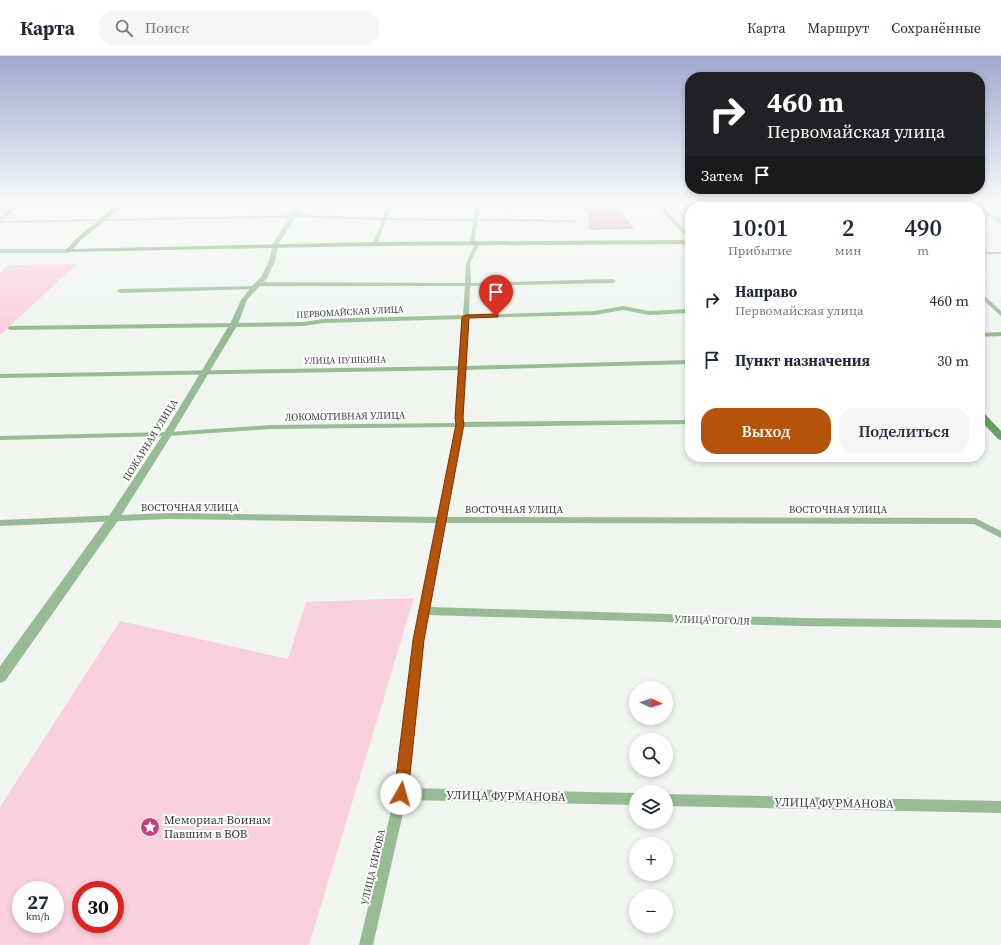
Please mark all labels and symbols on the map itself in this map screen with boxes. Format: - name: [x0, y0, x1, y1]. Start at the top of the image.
- pin: [479, 275, 513, 316]
- street label: ПЕРВОМАЙСКАЯ УЛИЦА: [296, 303, 404, 321]
- street label: УЛИЦА ПУШКИНА: [304, 353, 386, 367]
- street label: ПОЖАРНАЯ УЛИЦА: [120, 396, 181, 483]
- street label: ЛОКОМОТИВНАЯ УЛИЦА: [284, 408, 406, 424]
- street label: ВОСТОЧНАЯ УЛИЦА: [141, 501, 239, 514]
- street label: ВОСТОЧНАЯ УЛИЦА: [465, 503, 563, 516]
- street label: ВОСТОЧНАЯ УЛИЦА: [789, 503, 887, 516]
- street label: УЛИЦА ГОГОЛЯ: [674, 612, 751, 628]
- north arrow: [629, 681, 673, 725]
- position arrow: [380, 773, 422, 815]
- street label: УЛИЦА ФУРМАНОВА: [446, 787, 566, 805]
- street label: УЛИЦА ФУРМАНОВА: [774, 794, 894, 812]
- place label: Мемориал Воинам Павшим в ВОВ: [164, 812, 271, 842]
- place icon: Мемориал Воинам Павшим в ВОВ: [139, 816, 161, 838]
- street label: УЛИЦА КИРОВА: [358, 828, 388, 906]
- speed limit sign: 30: [72, 881, 124, 933]

